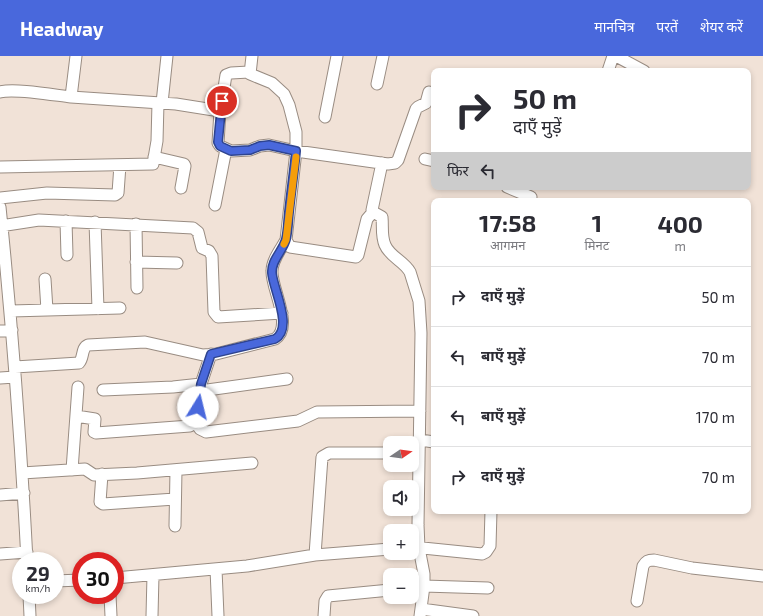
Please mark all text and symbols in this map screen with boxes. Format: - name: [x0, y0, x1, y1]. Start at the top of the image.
- text: Headway: [20, 17, 104, 40]
- text: मानचित्र: [594, 18, 634, 35]
- text: परतें: [656, 18, 678, 35]
- text: शेयर करें: [700, 18, 743, 35]
- text: 50 m: [513, 81, 577, 115]
- pin: [205, 84, 239, 118]
- icon: right: [447, 84, 499, 136]
- icon: arrive: [211, 90, 233, 112]
- text: दाएँ मुड़ें: [513, 115, 562, 137]
- icon: left: [477, 160, 499, 182]
- text: फिर: [447, 161, 469, 179]
- text: 17:58: [479, 208, 536, 237]
- text: 1: [592, 208, 602, 237]
- text: 400: [657, 209, 703, 238]
- text: आगमन: [490, 237, 526, 253]
- text: मिनट: [584, 237, 609, 253]
- text: m: [674, 238, 686, 254]
- icon: right: [447, 286, 469, 308]
- text: दाएँ मुड़ें: [481, 286, 525, 304]
- text: 50 m: [701, 288, 735, 306]
- icon: left: [447, 346, 469, 368]
- text: बाएँ मुड़ें: [481, 346, 525, 364]
- text: 70 m: [702, 348, 735, 366]
- position arrow: [177, 386, 219, 428]
- icon: left: [447, 406, 469, 428]
- text: बाएँ मुड़ें: [481, 406, 525, 424]
- text: 170 m: [696, 408, 735, 426]
- north arrow: [383, 436, 419, 472]
- map controls: [383, 436, 419, 604]
- icon: right: [447, 466, 469, 488]
- text: दाएँ मुड़ें: [481, 466, 525, 484]
- text: 70 m: [702, 468, 735, 486]
- button: sound: [383, 480, 419, 516]
- button: +: [383, 524, 419, 560]
- speed limit sign: 30: [72, 552, 124, 604]
- text: 29: [26, 561, 50, 585]
- button: −: [383, 568, 419, 604]
- text: km/h: [26, 582, 50, 594]

